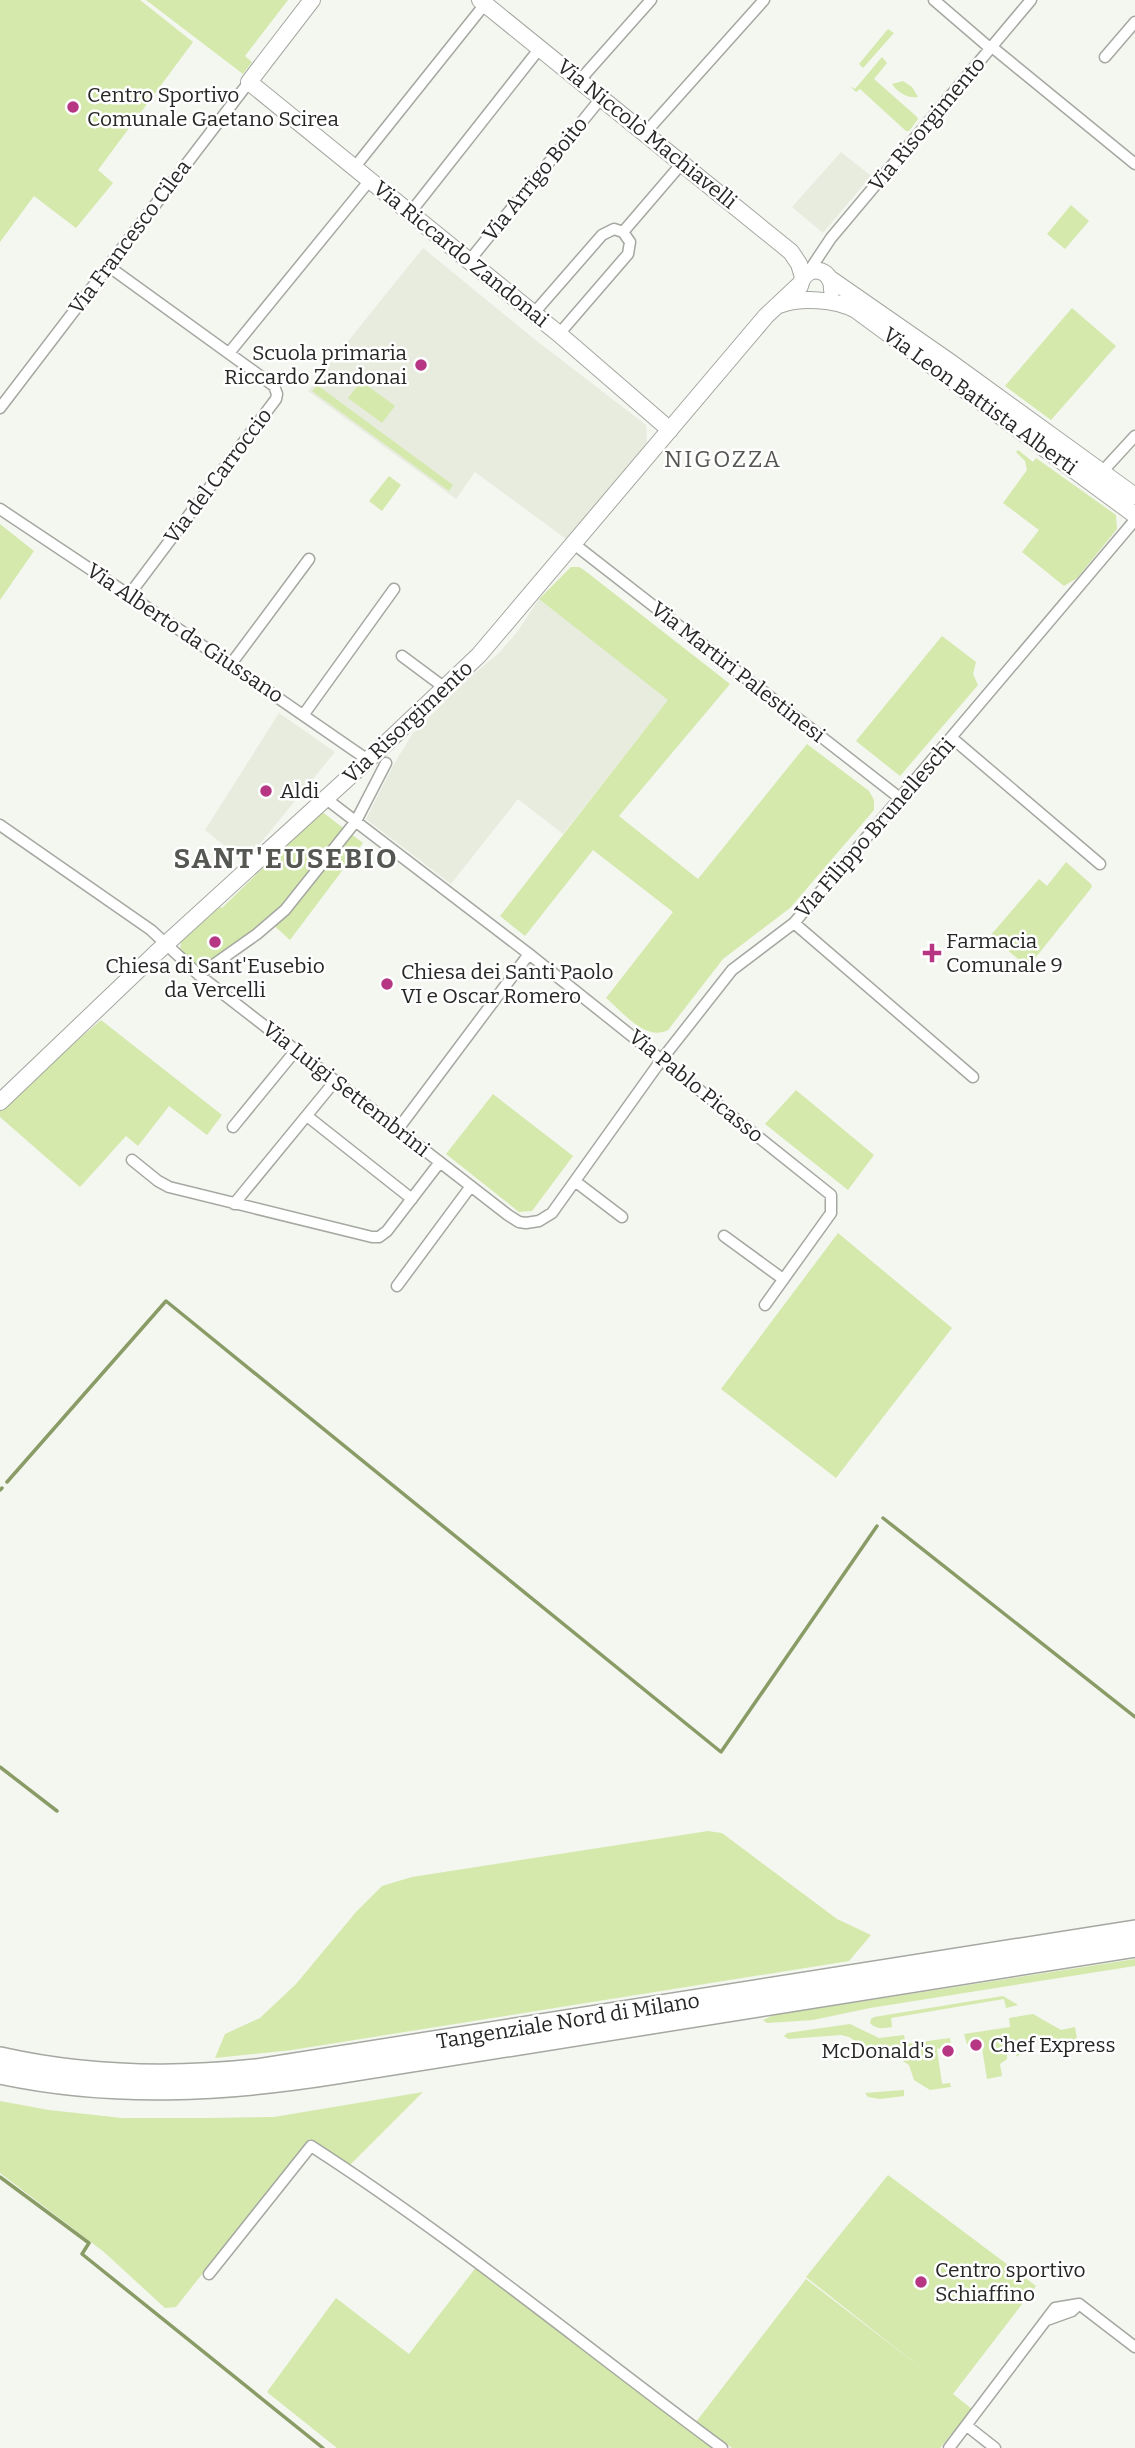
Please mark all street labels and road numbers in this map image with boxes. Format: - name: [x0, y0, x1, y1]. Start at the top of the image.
- street label: Via Risorgimento: [863, 51, 991, 197]
- street label: Via Niccolò Machiavelli: [552, 53, 742, 215]
- street label: Via Arrigo Boito: [477, 111, 593, 247]
- street label: Via Francesco Cilea: [63, 154, 197, 319]
- street label: Via Riccardo Zandonai: [368, 175, 554, 333]
- street label: Via Leon Battista Alberti: [878, 322, 1082, 480]
- street label: Via del Carroccio: [159, 403, 277, 549]
- street label: Via Alberto da Giussano: [82, 557, 288, 709]
- street label: Via Martiri Palestinesi: [646, 596, 830, 748]
- street label: Via Risorgimento: [338, 655, 478, 789]
- street label: Via Filippo Brunelleschi: [790, 733, 960, 923]
- street label: Via Luigi Settembrini: [257, 1016, 435, 1162]
- street label: Via Pablo Picasso: [623, 1024, 769, 1148]
- street label: Tangenziale Nord di Milano: [435, 1987, 701, 2055]

